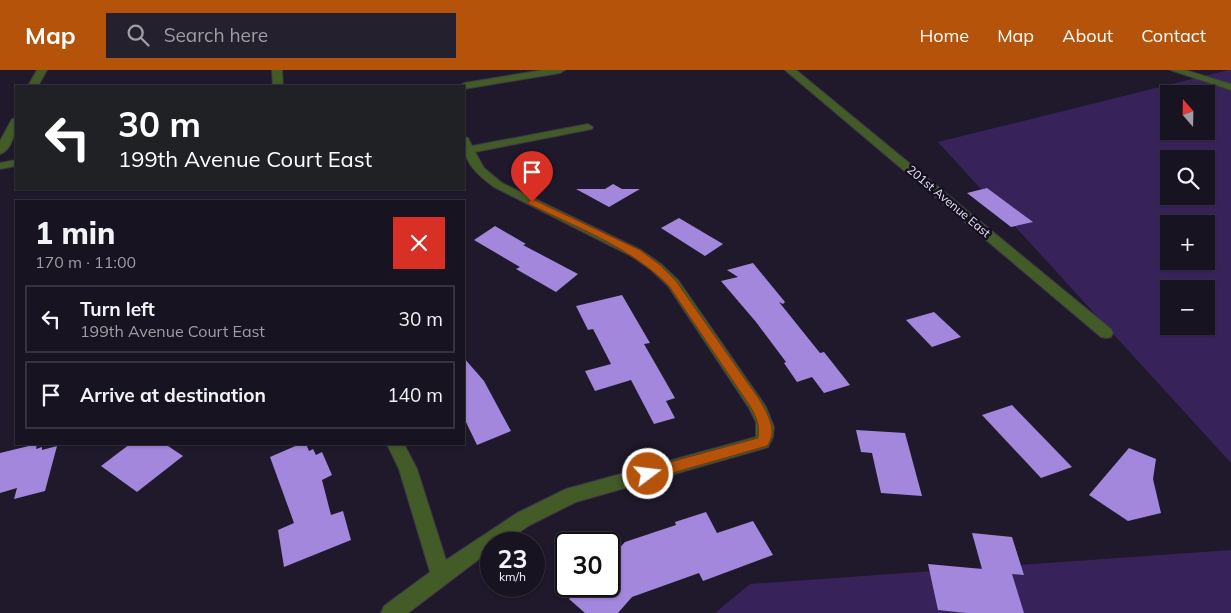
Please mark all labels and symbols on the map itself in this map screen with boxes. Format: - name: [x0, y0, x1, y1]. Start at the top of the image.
- north arrow: [1160, 85, 1215, 140]
- pin: [511, 151, 553, 202]
- street label: 201st Avenue East: [904, 162, 994, 240]
- position arrow: [621, 447, 673, 499]
- speed limit sign: 30: [555, 532, 620, 597]

